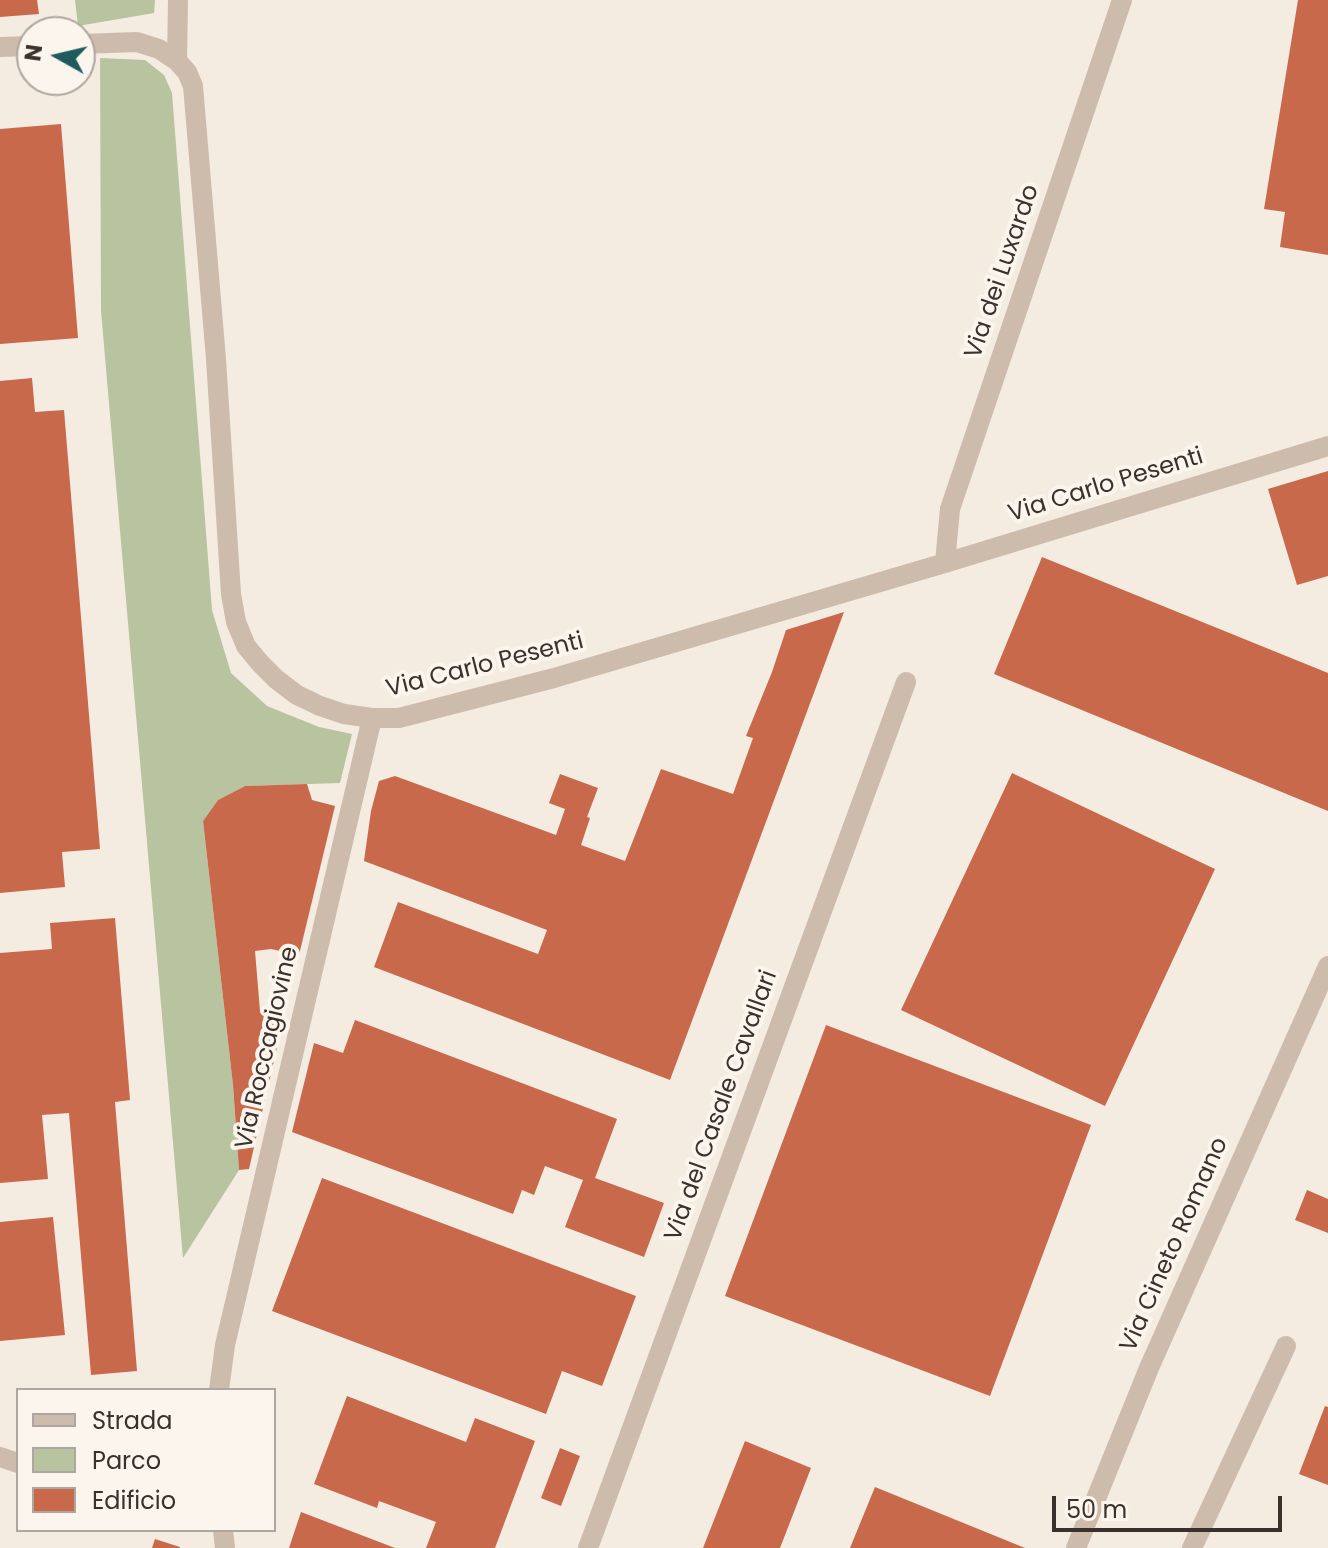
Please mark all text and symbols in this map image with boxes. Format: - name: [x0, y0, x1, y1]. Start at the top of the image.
- north arrow: [16, 16, 96, 96]
- text: N: [17, 43, 50, 63]
- street label: Via dei Luxardo: [960, 181, 1046, 363]
- street label: Via Carlo Pesenti: [1005, 443, 1207, 529]
- street label: Via Carlo Pesenti: [383, 628, 587, 704]
- street label: Via Roccagiovine: [231, 944, 305, 1152]
- street label: Via del Casale Cavallari: [660, 967, 784, 1245]
- street label: Via Cineto Romano: [1115, 1133, 1235, 1357]
- legend: [16, 1388, 276, 1532]
- text: Strada: [92, 1404, 172, 1437]
- text: Parco: [92, 1444, 161, 1477]
- scale bar: [1056, 1480, 1286, 1530]
- text: Edificio: [92, 1484, 176, 1517]
- text: 50 m: [1066, 1493, 1127, 1526]

